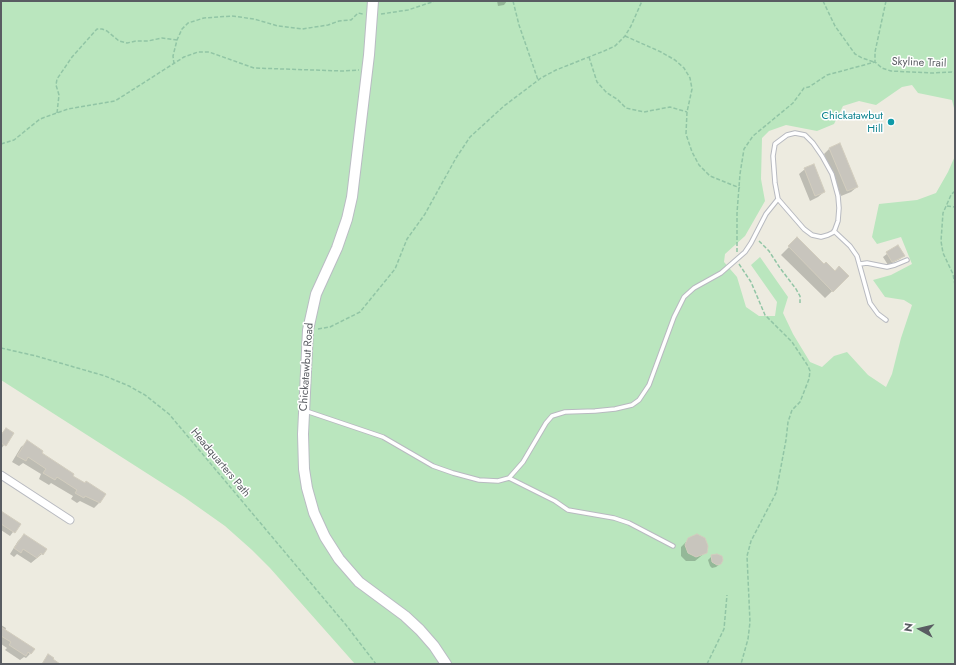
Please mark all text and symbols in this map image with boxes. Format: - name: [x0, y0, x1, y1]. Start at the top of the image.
- street label: Skyline Trail: [891, 55, 947, 71]
- place label: Chickatawbut Hill: [821, 109, 883, 135]
- marker: Chickatawbut Hill: [886, 117, 896, 127]
- street label: Chickatawbut Road: [297, 322, 317, 412]
- street label: Headquarters Path: [187, 426, 253, 500]
- north arrow: [900, 609, 940, 649]
- text: N: [900, 622, 917, 633]

